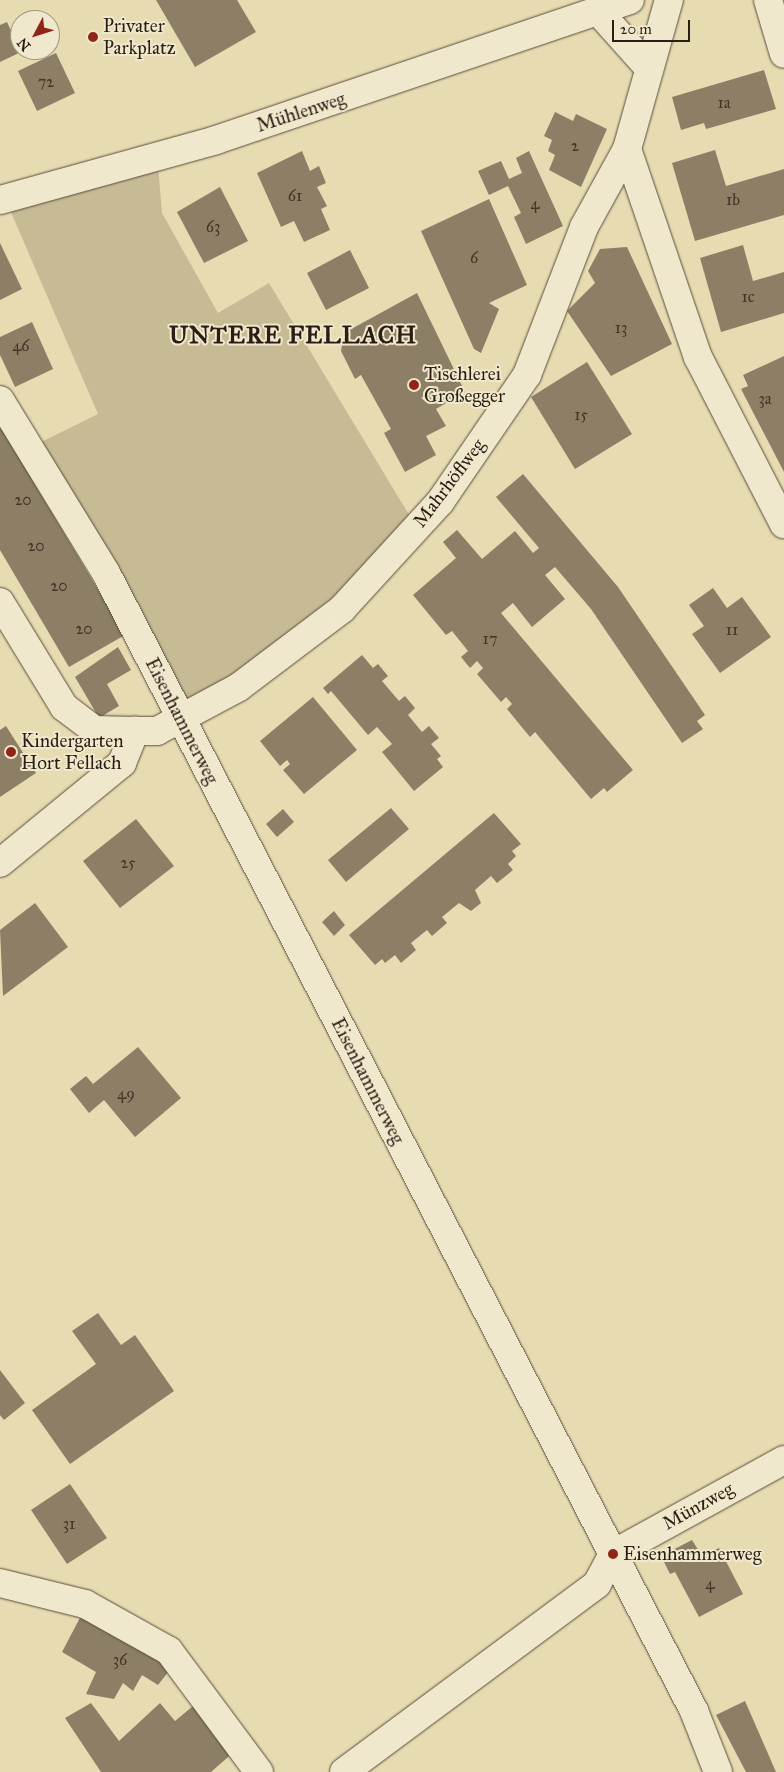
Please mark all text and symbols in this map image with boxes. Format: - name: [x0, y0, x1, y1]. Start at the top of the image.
- north arrow: [10, 10, 60, 60]
- scale bar: [614, 10, 692, 42]
- place label: Privater Parkplatz: [103, 15, 175, 59]
- text: 20 m: [620, 20, 652, 38]
- marker: Privater Parkplatz: [87, 31, 99, 43]
- text: N: [14, 34, 34, 54]
- house number: 72: [38, 72, 54, 92]
- street label: Mühlenweg: [254, 87, 348, 137]
- house number: 1a: [717, 93, 731, 113]
- house number: 2: [571, 136, 579, 156]
- house number: 61: [288, 186, 302, 206]
- house number: 1b: [726, 190, 740, 210]
- house number: 4: [531, 194, 539, 214]
- house number: 63: [206, 217, 220, 237]
- house number: 6: [470, 248, 478, 268]
- house number: 1c: [741, 287, 755, 307]
- house number: 13: [615, 318, 627, 338]
- district label: UNTERE FELLACH: [167, 322, 419, 350]
- house number: 46: [12, 336, 30, 356]
- place label: Tischlerei Großegger: [424, 363, 505, 407]
- marker: Tischlerei Großegger: [408, 379, 420, 391]
- house number: 3a: [758, 389, 772, 409]
- house number: 15: [574, 405, 588, 425]
- street label: Mahrhöflweg: [408, 434, 490, 532]
- house number: 20: [14, 490, 32, 510]
- house number: 20: [27, 536, 45, 556]
- house number: 20: [50, 576, 68, 596]
- house number: 20: [75, 619, 93, 639]
- house number: 11: [726, 620, 738, 640]
- house number: 17: [483, 629, 497, 649]
- street label: Eisenhammerweg: [140, 654, 224, 788]
- place label: Kindergarten Hort Fellach: [21, 730, 123, 774]
- marker: Kindergarten Hort Fellach: [5, 746, 17, 758]
- house number: 25: [120, 853, 136, 873]
- street label: Eisenhammerweg: [326, 1014, 410, 1148]
- house number: 49: [117, 1084, 135, 1104]
- street label: Münzweg: [659, 1477, 737, 1535]
- house number: 31: [63, 1514, 75, 1534]
- place label: Eisenhammerweg: [623, 1543, 762, 1565]
- marker: Eisenhammerweg: [607, 1548, 619, 1560]
- house number: 4: [706, 1574, 714, 1594]
- house number: 36: [113, 1650, 127, 1670]

